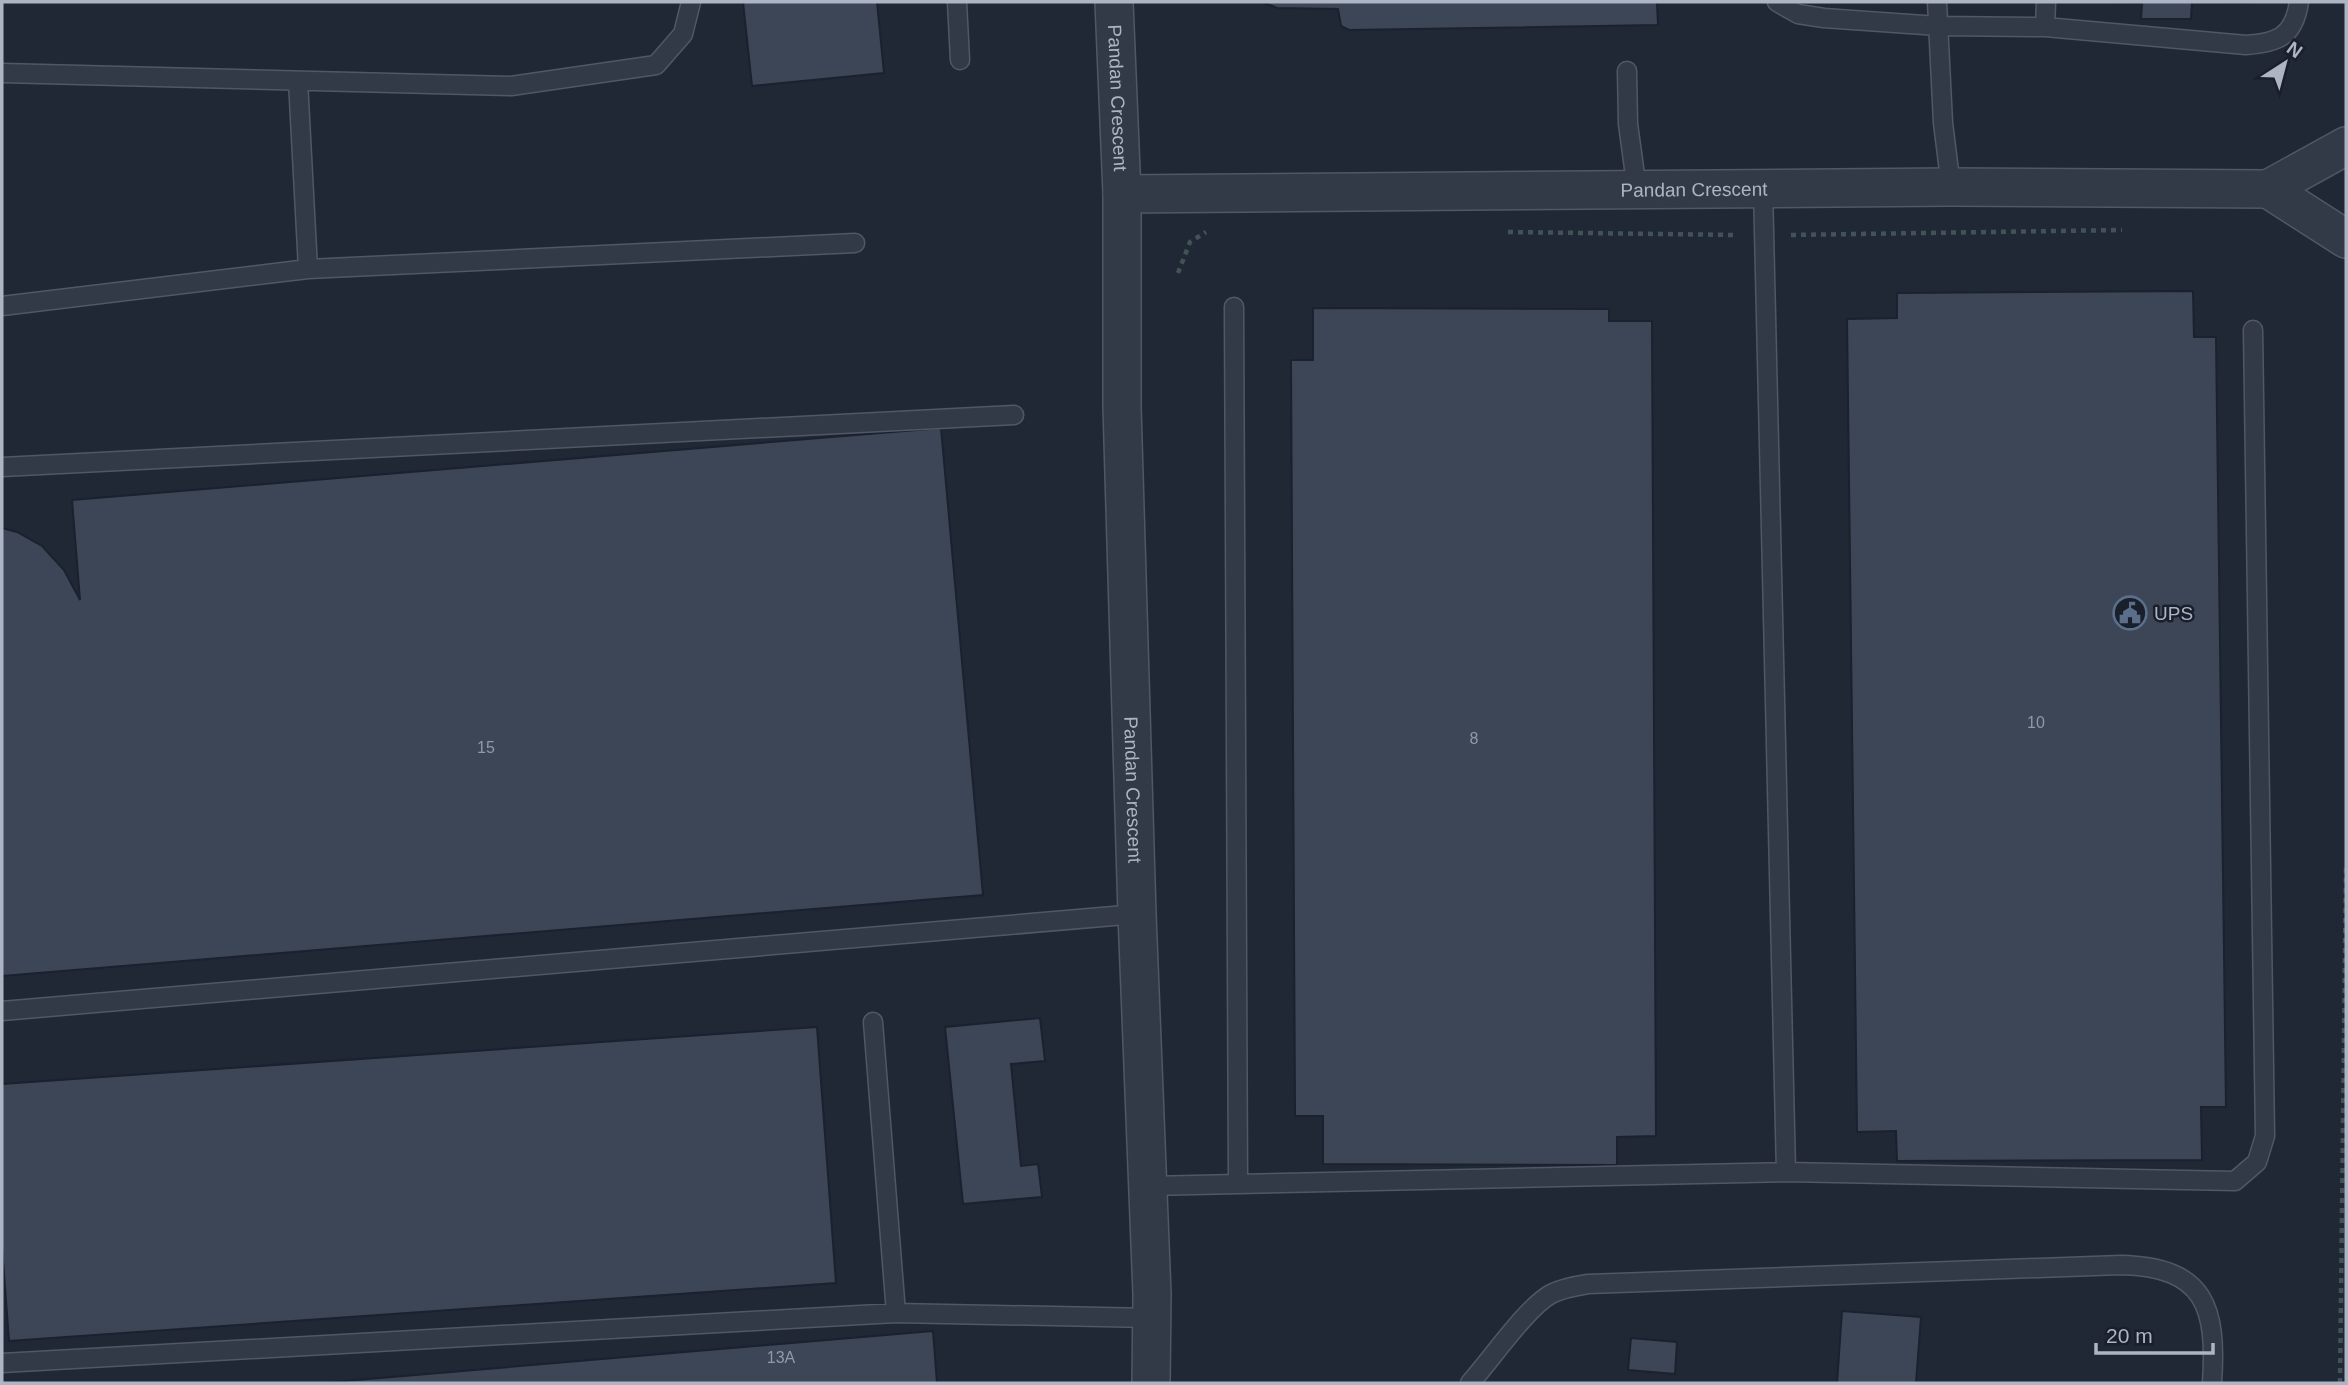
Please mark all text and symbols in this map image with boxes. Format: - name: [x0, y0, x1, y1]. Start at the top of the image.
- street label: Pandan Crescent: [1104, 24, 1131, 172]
- north arrow: [2250, 28, 2320, 98]
- text: N: [2283, 37, 2306, 62]
- street label: Pandan Crescent: [1620, 179, 1768, 201]
- public building icon: UPS: [2111, 594, 2149, 632]
- place label: UPS: [2154, 603, 2193, 624]
- house number: 10: [2027, 714, 2045, 731]
- street label: Pandan Crescent: [1120, 716, 1146, 864]
- house number: 8: [1470, 730, 1479, 747]
- house number: 15: [477, 739, 495, 756]
- scale bar: [2096, 1312, 2213, 1356]
- text: 20 m: [2106, 1324, 2153, 1347]
- house number: 13A: [767, 1349, 796, 1366]

